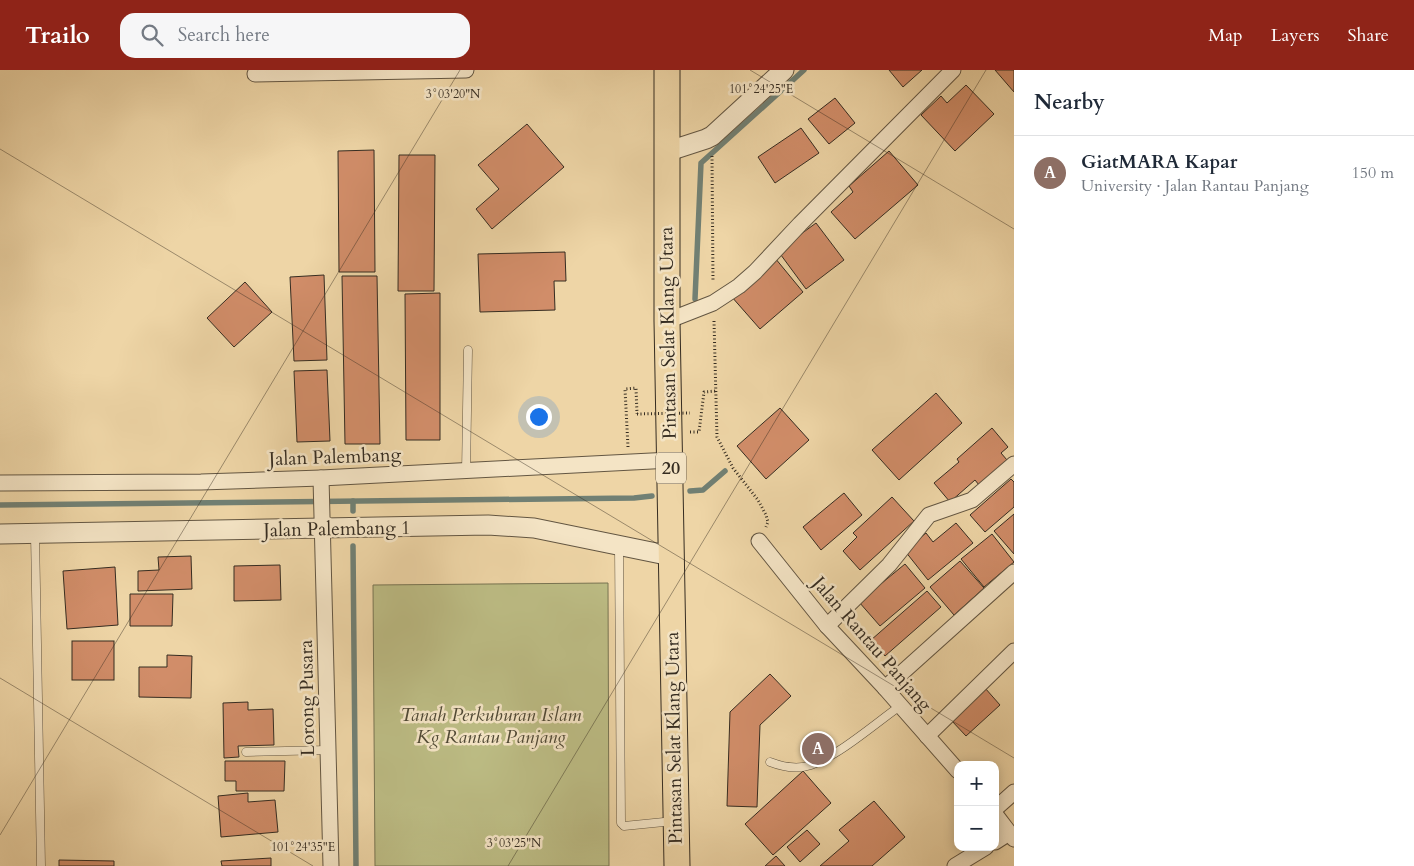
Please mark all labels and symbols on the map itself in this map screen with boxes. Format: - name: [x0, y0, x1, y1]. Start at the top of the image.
- text: 101°24'25"E: [729, 81, 793, 97]
- text: 3°03'20"N: [426, 86, 481, 102]
- street label: Pintasan Selat Klang Utara: [653, 226, 683, 440]
- your location: [526, 404, 552, 430]
- street label: Jalan Palembang: [265, 442, 402, 472]
- road number: 20: [656, 452, 686, 483]
- street label: Jalan Palembang 1: [260, 515, 411, 543]
- street label: Jalan Rantau Panjang: [804, 569, 938, 717]
- street label: Pintasan Selat Klang Utara: [659, 631, 689, 845]
- street label: Lorong Pusara: [293, 639, 321, 757]
- park label: Tanah Perkuburan Islam Kg Rantau Panjang: [400, 702, 582, 750]
- pin: A: [802, 730, 834, 768]
- text: 3°03'25"N: [487, 835, 542, 851]
- text: 101°24'35"E: [271, 839, 335, 855]

